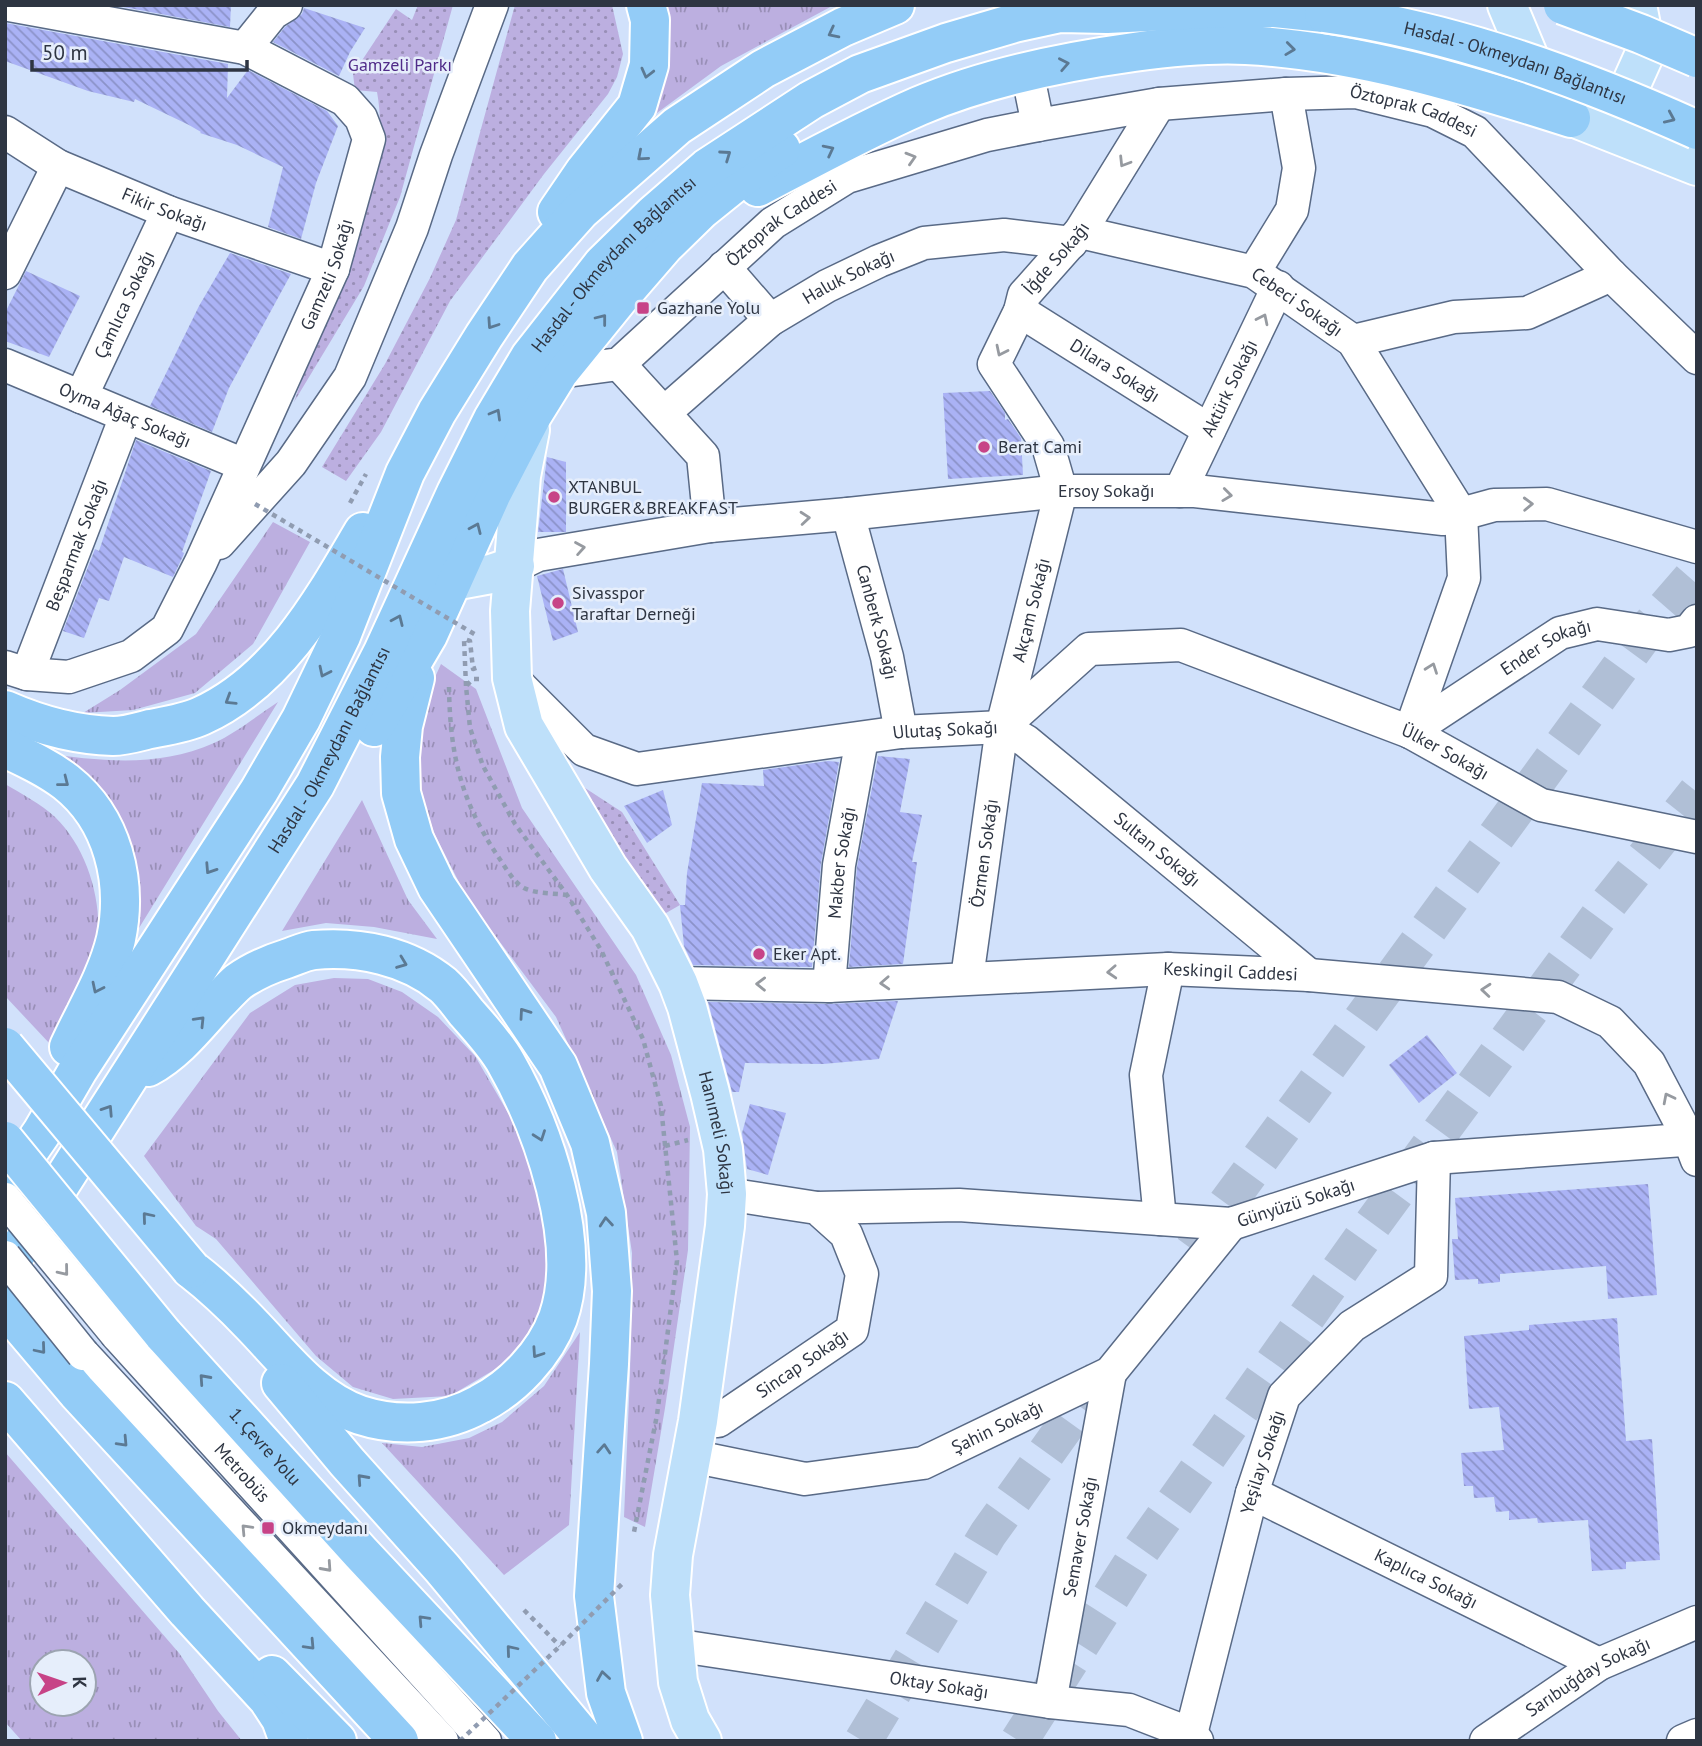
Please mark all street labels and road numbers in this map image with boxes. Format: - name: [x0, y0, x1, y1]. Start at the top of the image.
- street label: Hasdal - Okmeydanı Bağlantısı: [1402, 16, 1630, 110]
- street label: Öztoprak Caddesi: [1348, 79, 1481, 142]
- street label: Hasdal - Okmeydanı Bağlantısı: [526, 171, 701, 357]
- street label: Öztoprak Caddesi: [721, 174, 841, 272]
- street label: Fikir Sokağı: [118, 182, 210, 236]
- street label: Gamzeli Sokağı: [295, 216, 357, 334]
- street label: İğde Sokağı: [1018, 218, 1094, 299]
- street label: Haluk Sokağı: [798, 244, 898, 309]
- street label: Çamlıca Sokağı: [89, 247, 159, 362]
- street label: Cebeci Sokağı: [1247, 262, 1348, 341]
- street label: Dilara Sokağı: [1066, 333, 1164, 407]
- street label: Aktürk Sokağı: [1196, 336, 1262, 440]
- street label: Oyma Ağaç Sokağı: [56, 377, 195, 453]
- street label: Beşparmak Sokağı: [40, 476, 112, 614]
- street label: Ersoy Sokağı: [1058, 479, 1155, 502]
- street label: Akçam Sokağı: [1007, 555, 1055, 664]
- street label: Canberk Sokağı: [851, 562, 903, 681]
- street label: Ender Sokağı: [1496, 614, 1593, 680]
- street label: Hasdal - Okmeydanı Bağlantısı: [262, 643, 395, 858]
- street label: Ulutaş Sokağı: [891, 715, 998, 744]
- street label: Ülker Sokağı: [1398, 718, 1493, 785]
- street label: Özmen Sokağı: [965, 797, 1003, 909]
- street label: Makber Sokağı: [823, 805, 860, 920]
- street label: Sultan Sokağı: [1110, 807, 1205, 892]
- street label: Keskingil Caddesi: [1163, 957, 1298, 986]
- street label: Hanımeli Sokağı: [694, 1068, 739, 1196]
- street label: Günyüzü Sokağı: [1234, 1173, 1358, 1232]
- street label: Sincap Sokağı: [751, 1324, 853, 1403]
- street label: Şahin Sokağı: [948, 1395, 1047, 1459]
- street label: 1. Çevre Yolu: [224, 1403, 306, 1490]
- street label: Yeşilay Sokağı: [1235, 1407, 1290, 1516]
- street label: Metrobüs: [209, 1438, 275, 1507]
- street label: Semaver Sokağı: [1057, 1474, 1102, 1599]
- street label: Kaplıca Sokağı: [1371, 1543, 1482, 1613]
- street label: Sarıbuğday Sokağı: [1521, 1631, 1654, 1722]
- street label: Oktay Sokağı: [888, 1666, 990, 1704]

